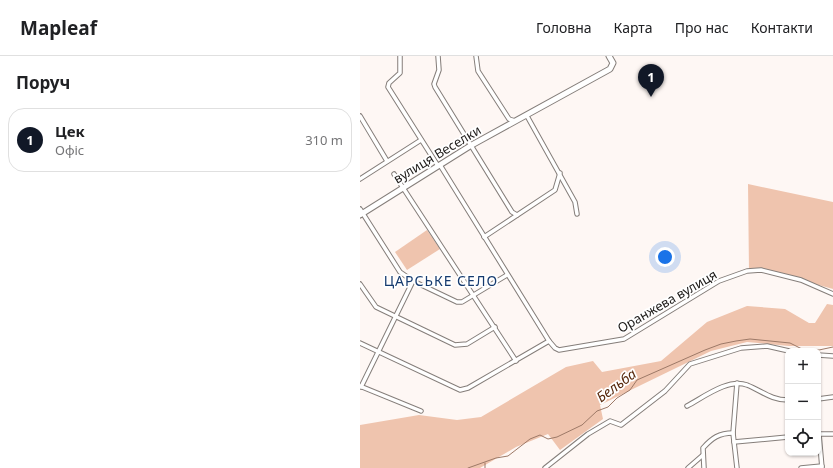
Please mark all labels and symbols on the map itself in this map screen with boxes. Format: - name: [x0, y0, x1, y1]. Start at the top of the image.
- pin: 1: [638, 64, 664, 97]
- street label: вулиця Веселки: [390, 121, 484, 187]
- your location: [655, 247, 675, 267]
- street label: Оранжева вулиця: [614, 265, 720, 337]
- district label: ЦАРСЬКЕ СЕЛО: [384, 271, 498, 290]
- water label: Бельба: [592, 364, 640, 406]

